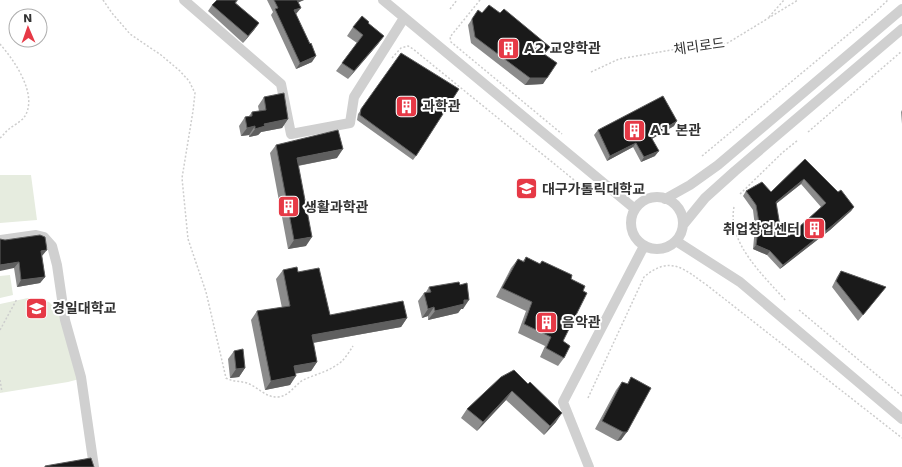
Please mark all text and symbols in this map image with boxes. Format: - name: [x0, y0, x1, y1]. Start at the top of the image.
- north arrow: [8, 8, 48, 48]
- text: N: [23, 12, 33, 25]
- street label: 체리로드: [672, 34, 726, 58]
- building icon: A2 교양학관: [496, 35, 522, 61]
- place label: A2 교양학관: [524, 40, 601, 56]
- building icon: 과학관: [393, 93, 419, 119]
- place label: 과학관: [422, 98, 461, 114]
- building icon: A1 본관: [622, 117, 648, 143]
- place label: A1 본관: [650, 122, 701, 138]
- school or university icon: 대구가톨릭대학교: [513, 176, 539, 202]
- place label: 대구가톨릭대학교: [542, 181, 645, 197]
- building icon: 생활과학관: [276, 194, 302, 220]
- place label: 생활과학관: [304, 199, 369, 215]
- building icon: 취업창업센터: [802, 216, 828, 242]
- place label: 취업창업센터: [723, 221, 800, 237]
- school or university icon: 경일대학교: [23, 295, 49, 321]
- place label: 경일대학교: [52, 300, 117, 316]
- building icon: 음악관: [533, 309, 559, 335]
- place label: 음악관: [562, 314, 601, 330]

